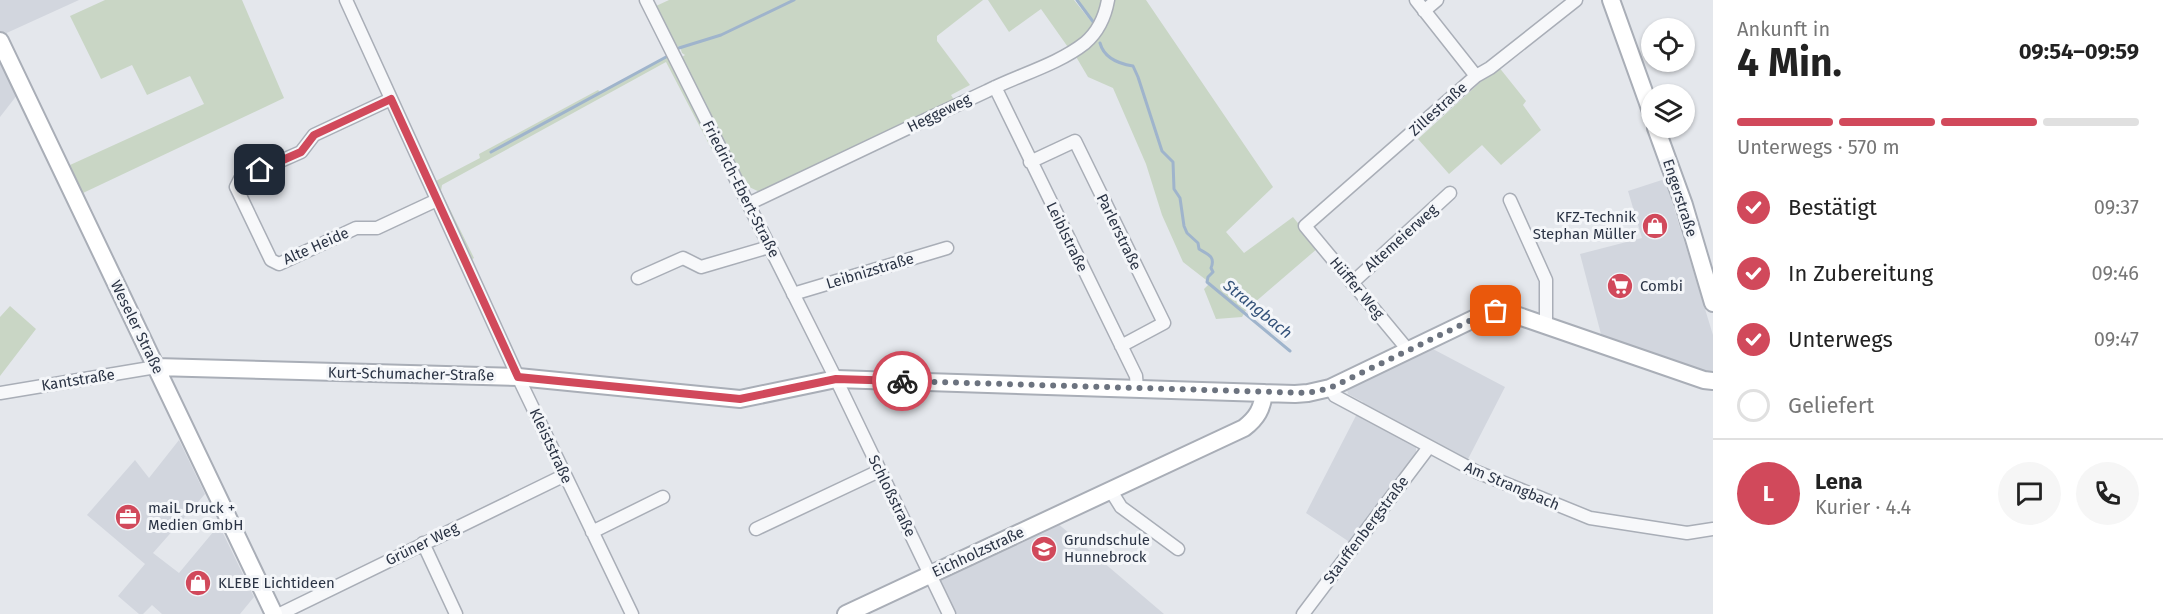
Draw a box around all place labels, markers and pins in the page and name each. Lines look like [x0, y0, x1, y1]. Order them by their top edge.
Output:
pin [234, 144, 285, 195]
place label: KFZ-Technik Stephan Müller [1533, 208, 1636, 243]
shop icon: KFZ-Technik Stephan Müller [1640, 211, 1670, 241]
supermarket icon: Combi [1605, 271, 1635, 301]
place label: Combi [1640, 277, 1683, 295]
pin [1470, 285, 1521, 336]
place label: maiL Druck + Medien GmbH [148, 499, 243, 534]
office icon: maiL Druck + Medien GmbH [113, 502, 143, 532]
place label: Grundschule Hunnebrock [1064, 531, 1150, 566]
school or university icon: Grundschule Hunnebrock [1029, 534, 1059, 564]
shop icon: KLEBE Lichtideen [183, 568, 213, 598]
place label: KLEBE Lichtideen [218, 574, 335, 592]

